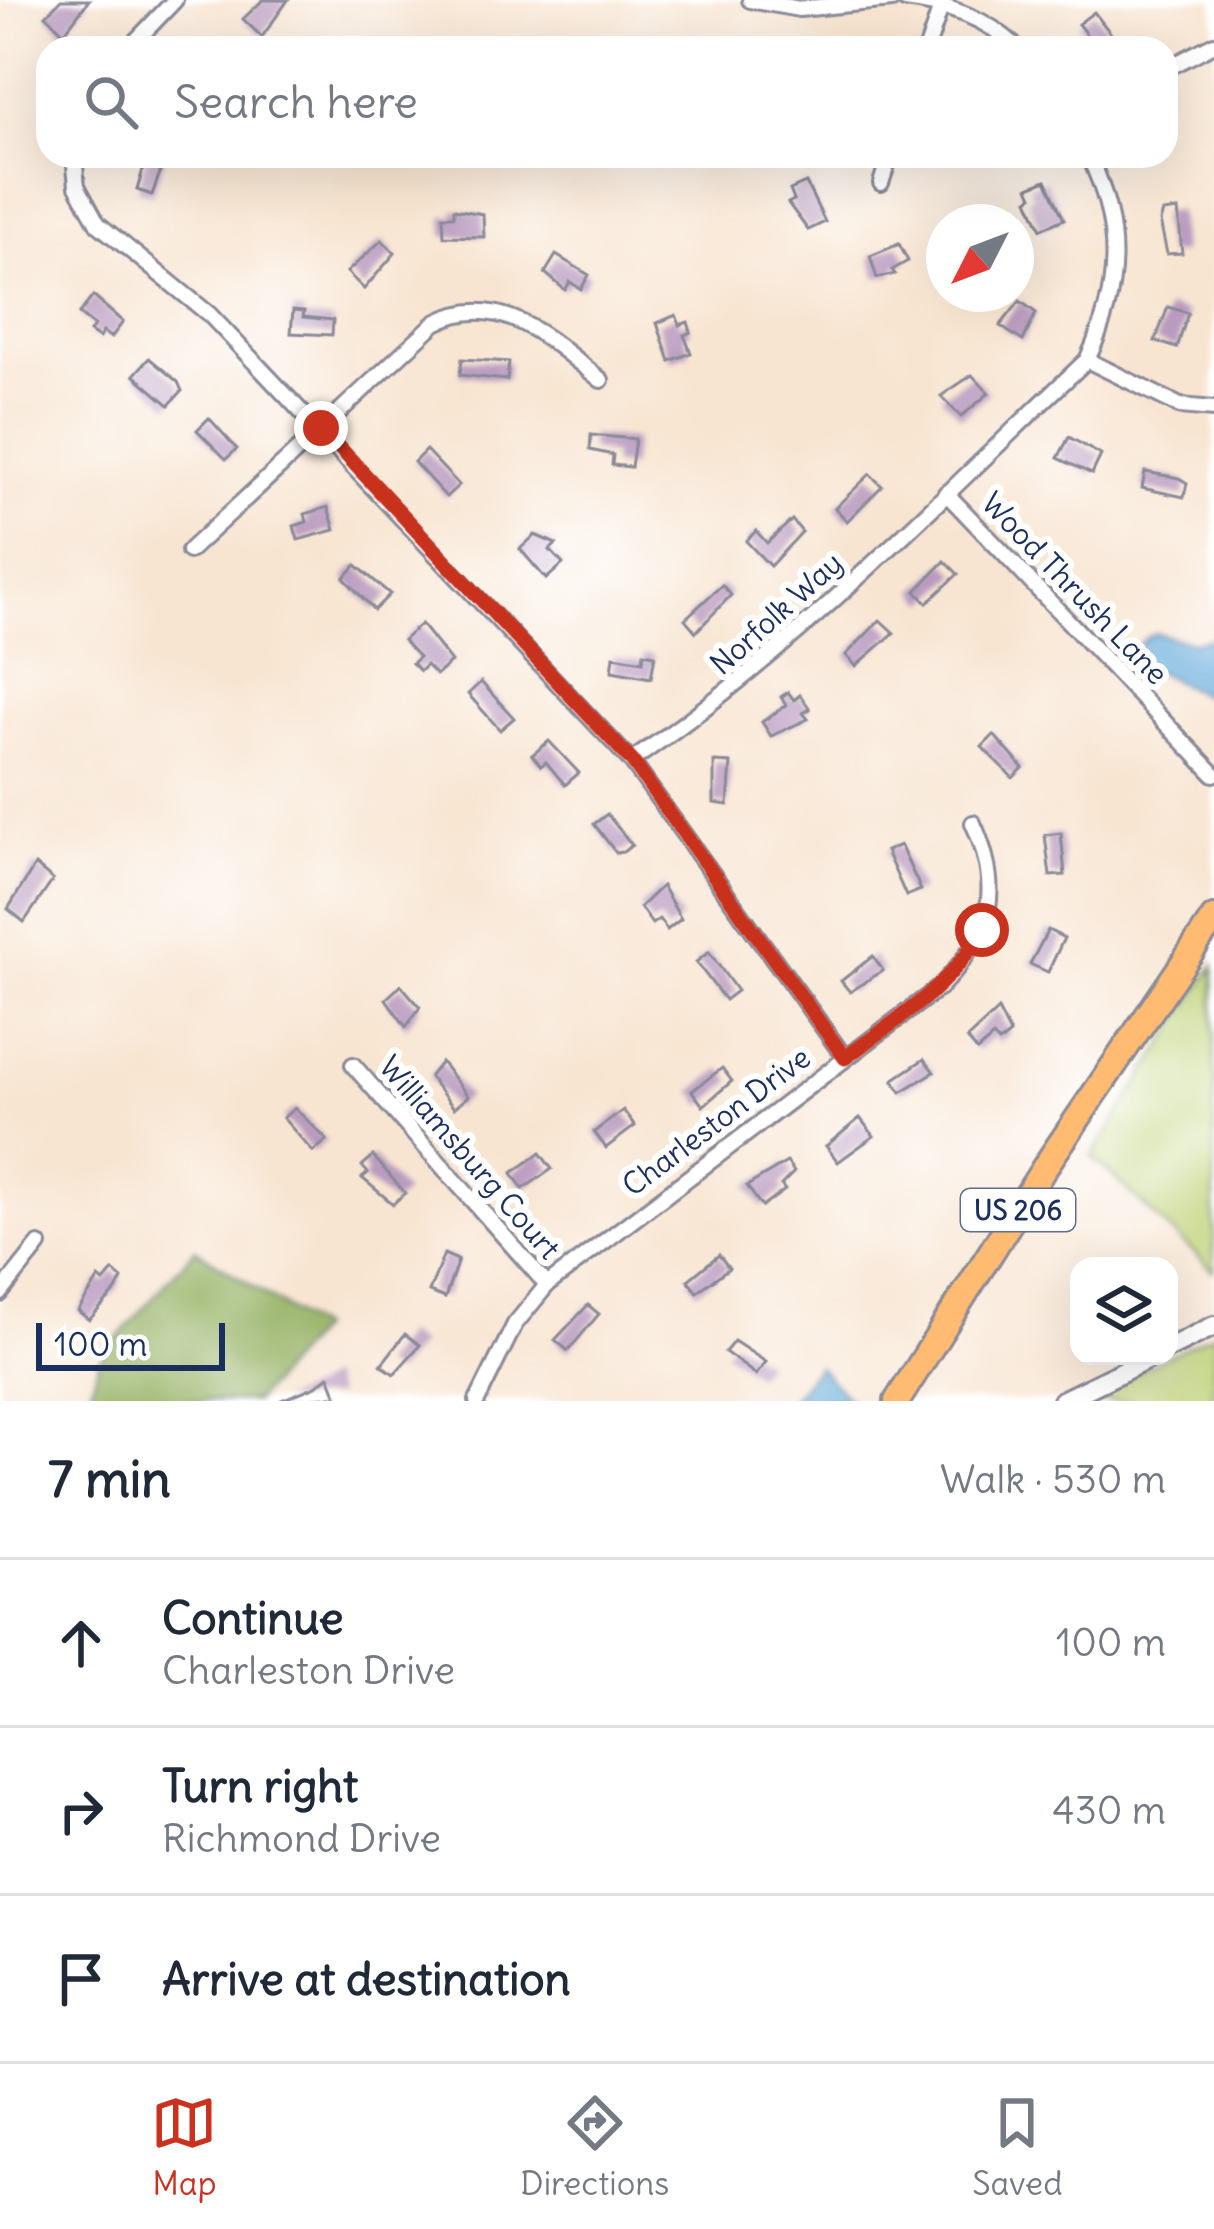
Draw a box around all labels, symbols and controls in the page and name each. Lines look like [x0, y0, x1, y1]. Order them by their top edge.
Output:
search box [36, 36, 1178, 168]
icon: search [78, 69, 144, 135]
text: Search here [174, 74, 418, 130]
north arrow [926, 204, 1034, 312]
route end [294, 401, 348, 455]
street label: Wood Thrush Lane [974, 484, 1176, 692]
street label: Norfolk Way [702, 544, 850, 682]
route start [955, 903, 1009, 957]
street label: Charleston Drive [615, 1038, 817, 1204]
street label: Williamsburg Court [371, 1047, 569, 1267]
road number: US 206 [961, 1189, 1075, 1231]
map controls [1070, 1257, 1178, 1365]
button: layers [1070, 1257, 1178, 1365]
scale bar [36, 1317, 225, 1370]
text: 100 m [54, 1323, 147, 1365]
text: 7 min [48, 1447, 171, 1511]
text: Walk · 530 m [940, 1455, 1166, 1504]
text: Continue [162, 1590, 344, 1646]
icon: ahead [48, 1610, 114, 1676]
text: 100 m [1056, 1618, 1166, 1667]
text: Charleston Drive [162, 1646, 455, 1695]
text: Turn right [162, 1758, 358, 1814]
icon: right [48, 1778, 114, 1844]
text: 430 m [1052, 1786, 1166, 1835]
text: Richmond Drive [162, 1814, 441, 1863]
icon: arrive [48, 1946, 114, 2012]
text: Arrive at destination [162, 1951, 571, 2007]
tab: Map [151, 2090, 217, 2204]
tab: Directions [520, 2090, 669, 2204]
tab: Saved [972, 2090, 1063, 2204]

